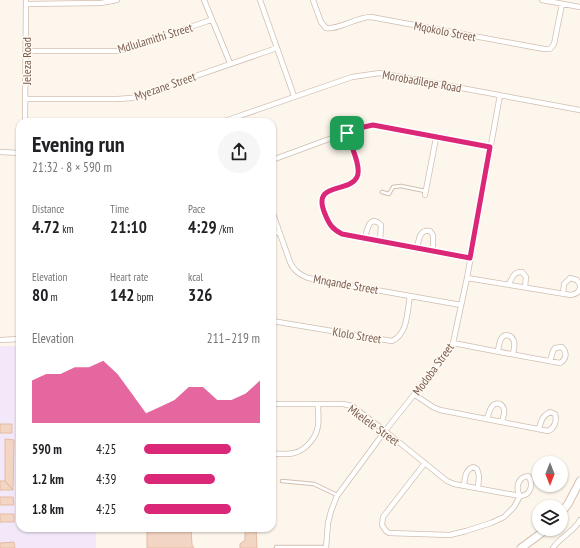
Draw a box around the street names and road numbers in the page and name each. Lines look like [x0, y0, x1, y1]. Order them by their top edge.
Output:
street label: Mqokolo Street [413, 18, 478, 45]
street label: Mdlulamithi Street [116, 19, 195, 56]
street label: Jeleza Road [19, 37, 34, 86]
street label: Morobadilepe Road [381, 67, 463, 95]
street label: Myezane Street [132, 68, 198, 103]
street label: Mnqande Street [312, 271, 380, 297]
street label: Klolo Street [331, 324, 383, 346]
street label: Modoba Street [409, 340, 457, 398]
street label: Mkelele Street [345, 401, 403, 449]

